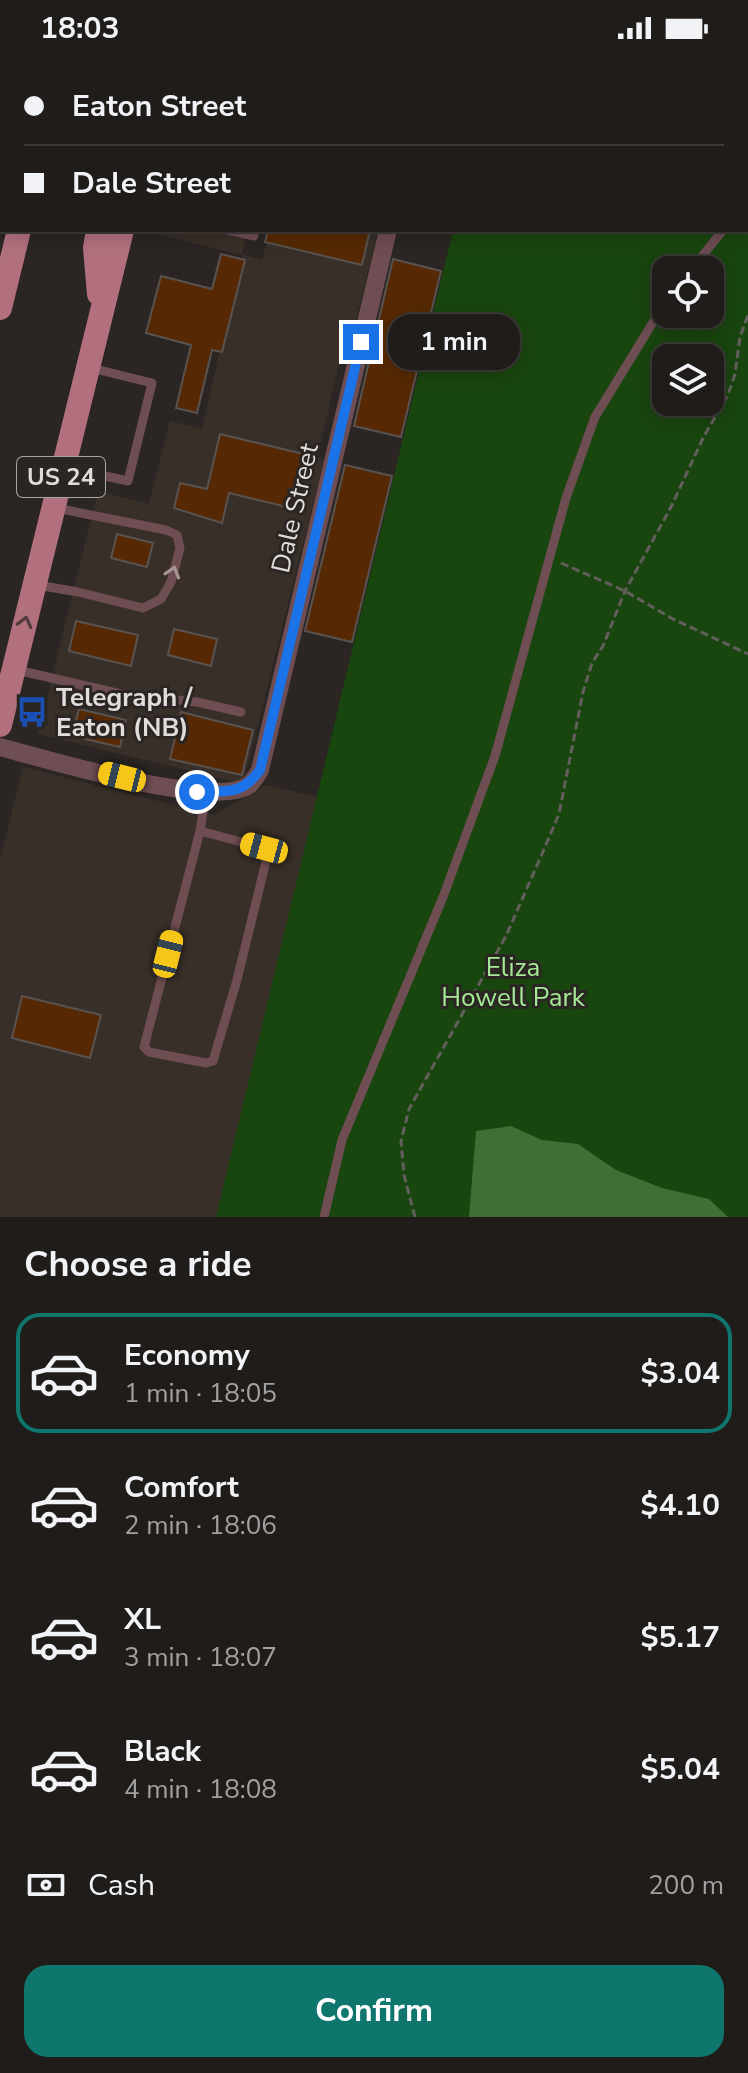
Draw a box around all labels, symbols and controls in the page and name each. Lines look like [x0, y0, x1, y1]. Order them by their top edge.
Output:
text: 18:03 [40, 8, 119, 49]
text: Eaton Street [72, 86, 246, 127]
text: Dale Street [72, 163, 231, 204]
map controls [652, 256, 724, 416]
button: locate [652, 256, 724, 328]
callout: 1 min [389, 314, 521, 370]
route end [343, 324, 379, 360]
text: 1 min [420, 324, 488, 359]
button: layers [652, 344, 724, 416]
street label: Dale Street [263, 439, 327, 576]
road number: US 24 [17, 457, 105, 497]
one-way arrow [164, 566, 180, 579]
one-way arrow [16, 615, 33, 629]
place label: Telegraph / Eaton (NB) [56, 680, 193, 745]
bus stop icon: Telegraph / Eaton (NB) [15, 695, 49, 729]
car [96, 760, 148, 794]
route start [179, 774, 215, 810]
car [238, 830, 290, 866]
car [151, 928, 185, 980]
park label: Eliza Howell Park [441, 950, 586, 1015]
text: Choose a ride [24, 1240, 252, 1289]
text: Economy [124, 1335, 250, 1376]
icon: car [28, 1337, 100, 1409]
text: $3.04 [641, 1353, 720, 1394]
text: 1 min · 18:05 [124, 1376, 277, 1411]
text: Comfort [124, 1467, 239, 1508]
icon: car [28, 1469, 100, 1541]
text: $4.10 [641, 1485, 720, 1526]
text: 2 min · 18:06 [124, 1508, 277, 1543]
text: XL [124, 1599, 161, 1640]
icon: car [28, 1601, 100, 1673]
text: $5.17 [641, 1617, 720, 1658]
text: 3 min · 18:07 [124, 1640, 277, 1675]
text: Black [124, 1731, 201, 1772]
icon: car [28, 1733, 100, 1805]
text: $5.04 [641, 1749, 720, 1790]
text: 4 min · 18:08 [124, 1772, 277, 1807]
icon: cash [24, 1863, 68, 1907]
text: Cash [88, 1865, 155, 1906]
text: 200 m [648, 1868, 724, 1903]
button: Confirm [24, 1965, 724, 2057]

